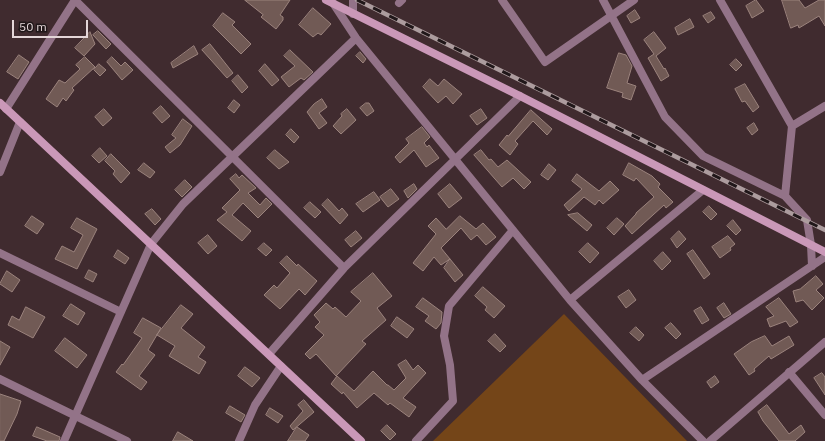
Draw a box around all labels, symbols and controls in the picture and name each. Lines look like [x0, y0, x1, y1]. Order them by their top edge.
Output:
scale bar [14, 12, 90, 38]
text: 50 m [19, 19, 47, 34]

